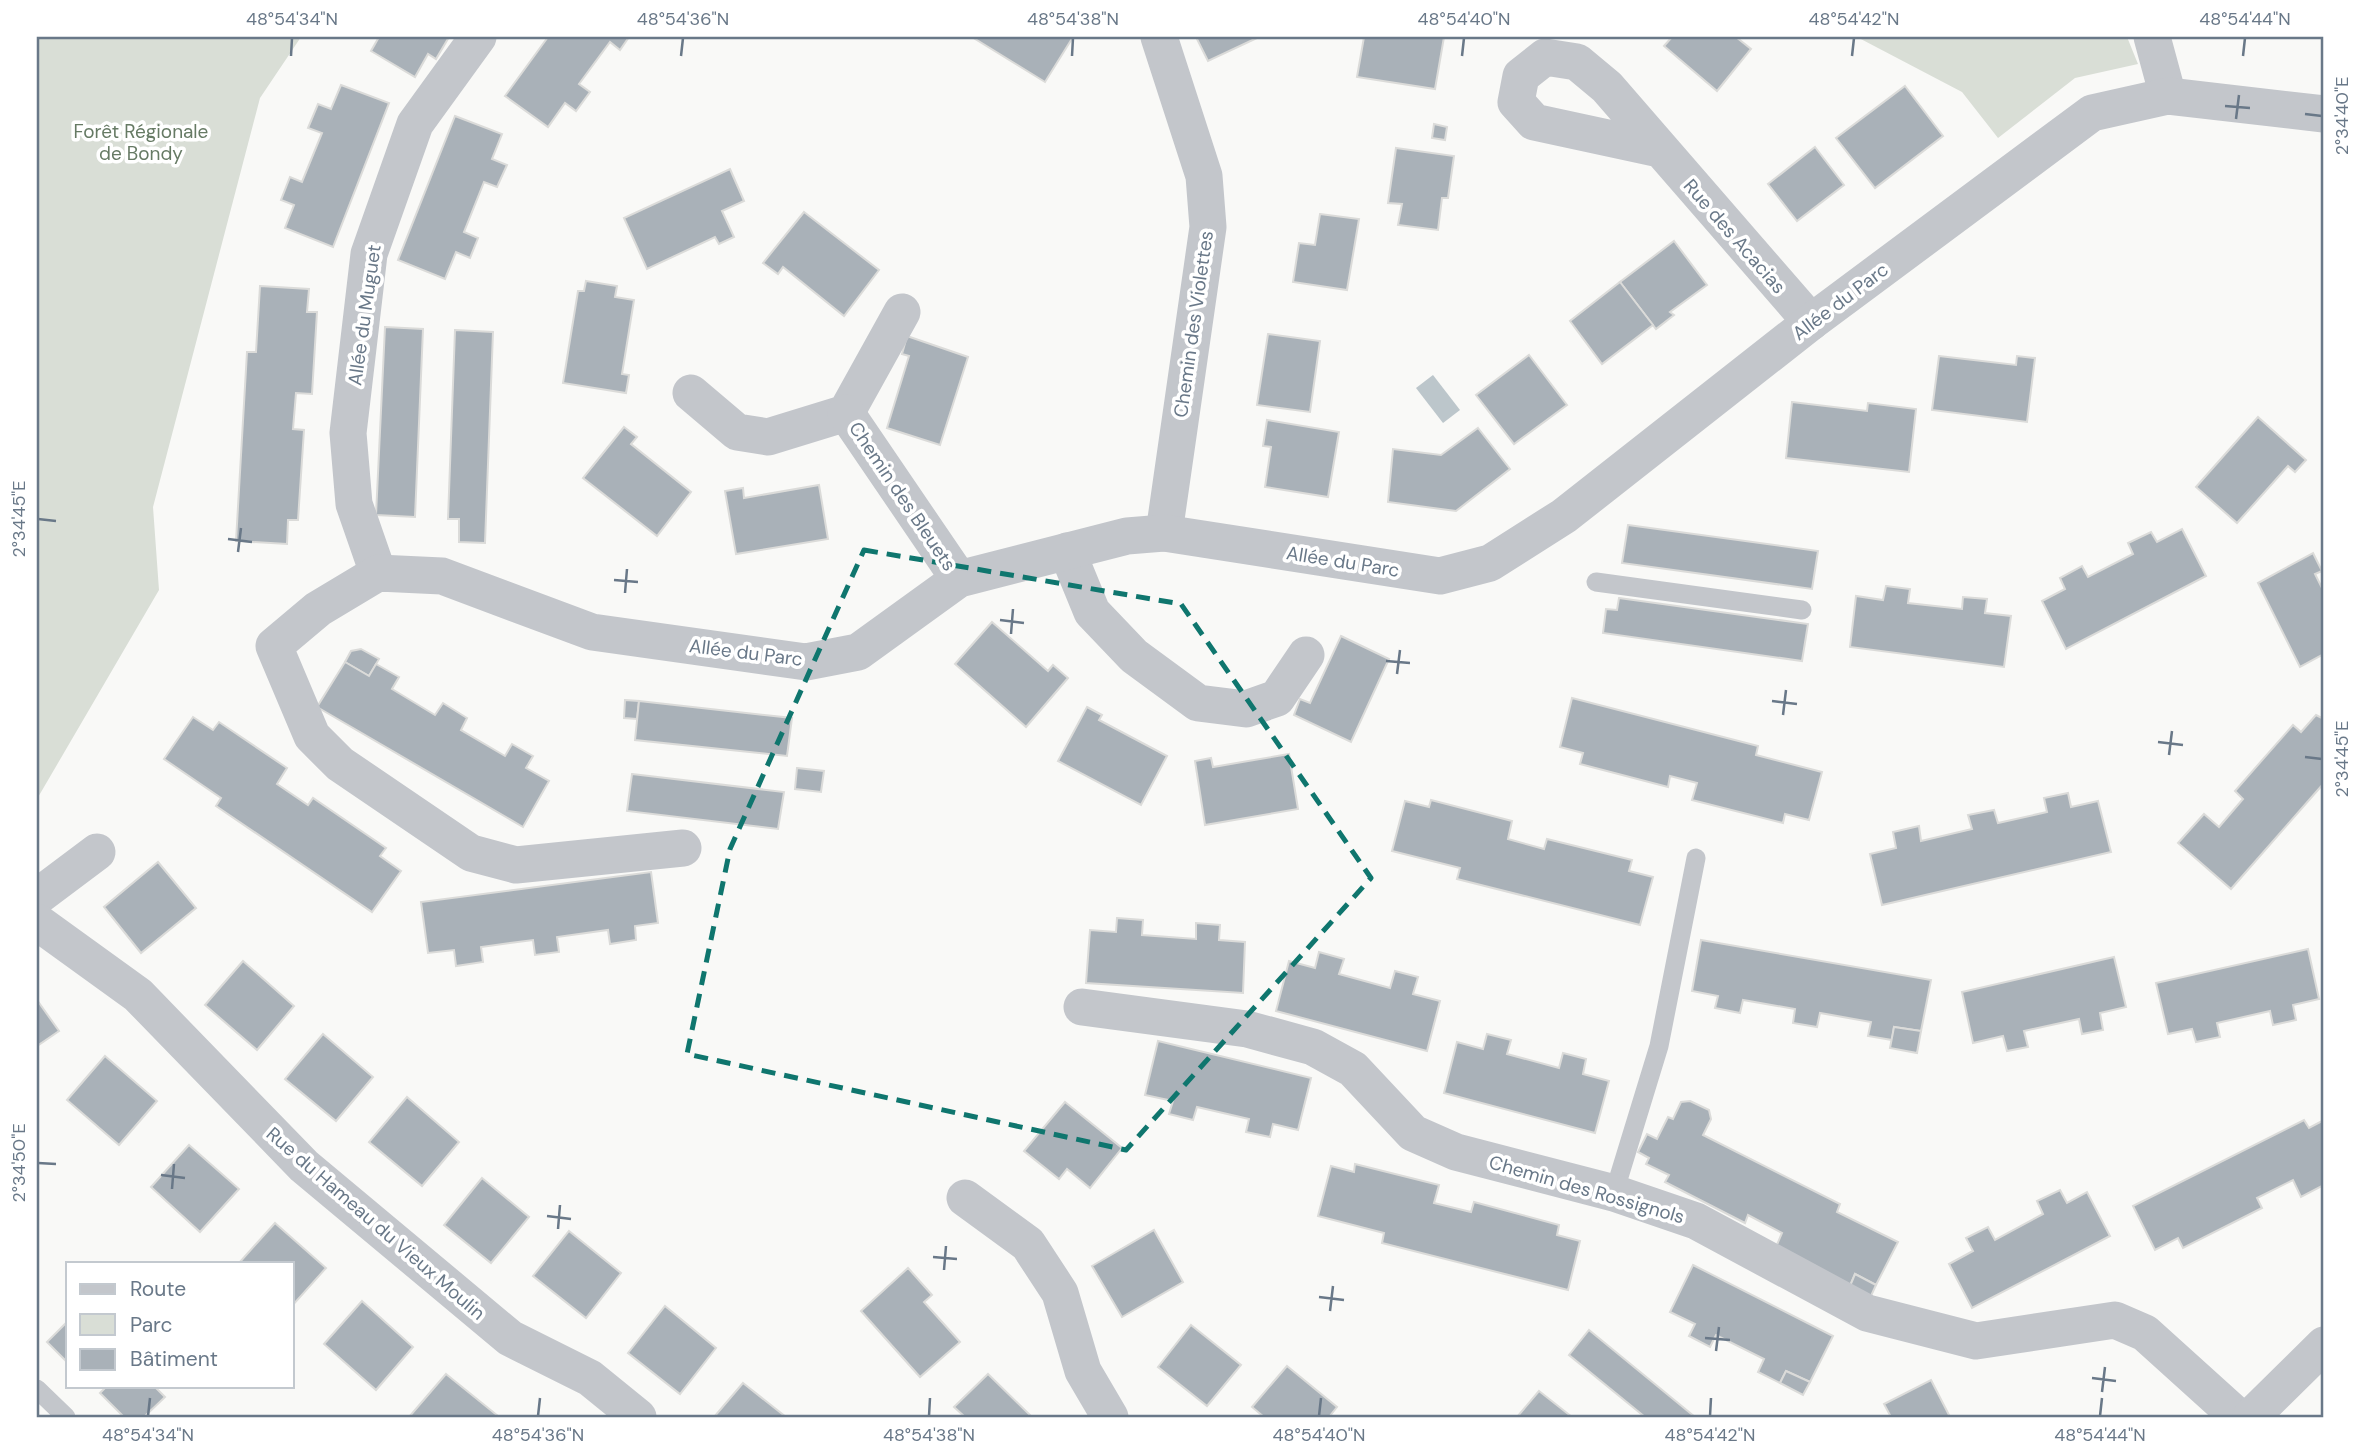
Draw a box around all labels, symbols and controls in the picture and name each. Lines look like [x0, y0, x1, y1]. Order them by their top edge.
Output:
text: 48°54'34"N [246, 7, 338, 31]
text: 48°54'36"N [637, 7, 729, 31]
text: 48°54'38"N [1027, 7, 1119, 31]
text: 48°54'40"N [1418, 7, 1510, 31]
text: 48°54'42"N [1809, 7, 1899, 31]
text: 48°54'44"N [2199, 7, 2291, 31]
text: 2°34'40"E [2330, 77, 2354, 155]
park label: Forêt Régionale de Bondy [74, 119, 208, 166]
street label: Rue des Acacias [1678, 174, 1791, 299]
street label: Chemin des Violettes [1168, 229, 1219, 419]
street label: Allée du Muguet [342, 243, 387, 387]
street label: Allée du Parc [1787, 257, 1893, 346]
street label: Chemin des Bleuets [843, 417, 962, 576]
text: 2°34'45"E [7, 480, 31, 558]
street label: Allée du Parc [1285, 540, 1401, 583]
street label: Allée du Parc [688, 633, 804, 672]
text: 2°34'45"E [2330, 720, 2354, 798]
street label: Rue du Hameau du Vieux Moulin [261, 1121, 490, 1325]
text: 2°34'50"E [7, 1123, 31, 1203]
street label: Chemin des Rossignols [1486, 1150, 1688, 1229]
legend [66, 1262, 294, 1388]
text: Route [130, 1275, 186, 1303]
text: Parc [130, 1311, 173, 1339]
text: Bâtiment [130, 1345, 218, 1373]
text: 48°54'34"N [102, 1423, 194, 1447]
text: 48°54'36"N [492, 1423, 584, 1447]
text: 48°54'38"N [883, 1423, 975, 1447]
text: 48°54'40"N [1273, 1423, 1365, 1447]
text: 48°54'42"N [1665, 1423, 1755, 1447]
text: 48°54'44"N [2054, 1423, 2146, 1447]

